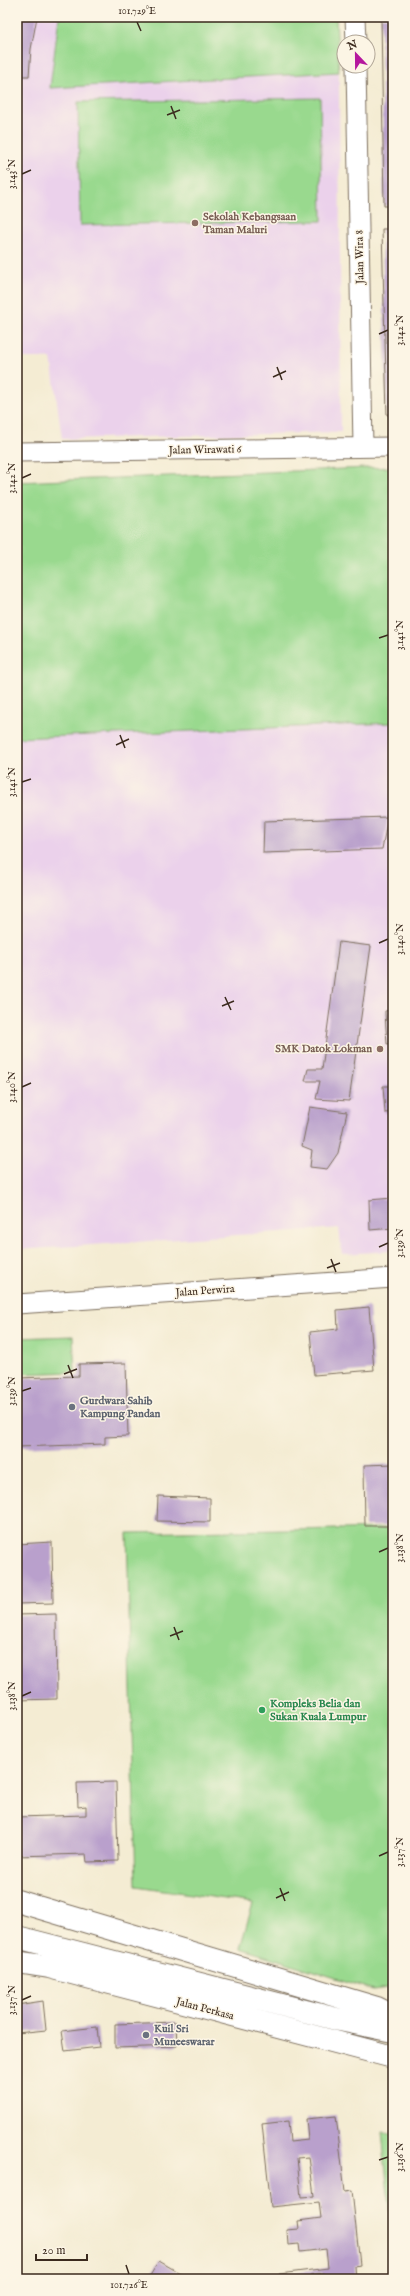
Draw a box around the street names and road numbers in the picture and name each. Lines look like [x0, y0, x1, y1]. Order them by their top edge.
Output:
street label: Jalan Wira 8 [353, 230, 368, 286]
street label: Jalan Wirawati 6 [166, 442, 242, 458]
street label: Jalan Perwira [173, 1282, 235, 1300]
street label: Jalan Perkasa [173, 1994, 236, 2024]

